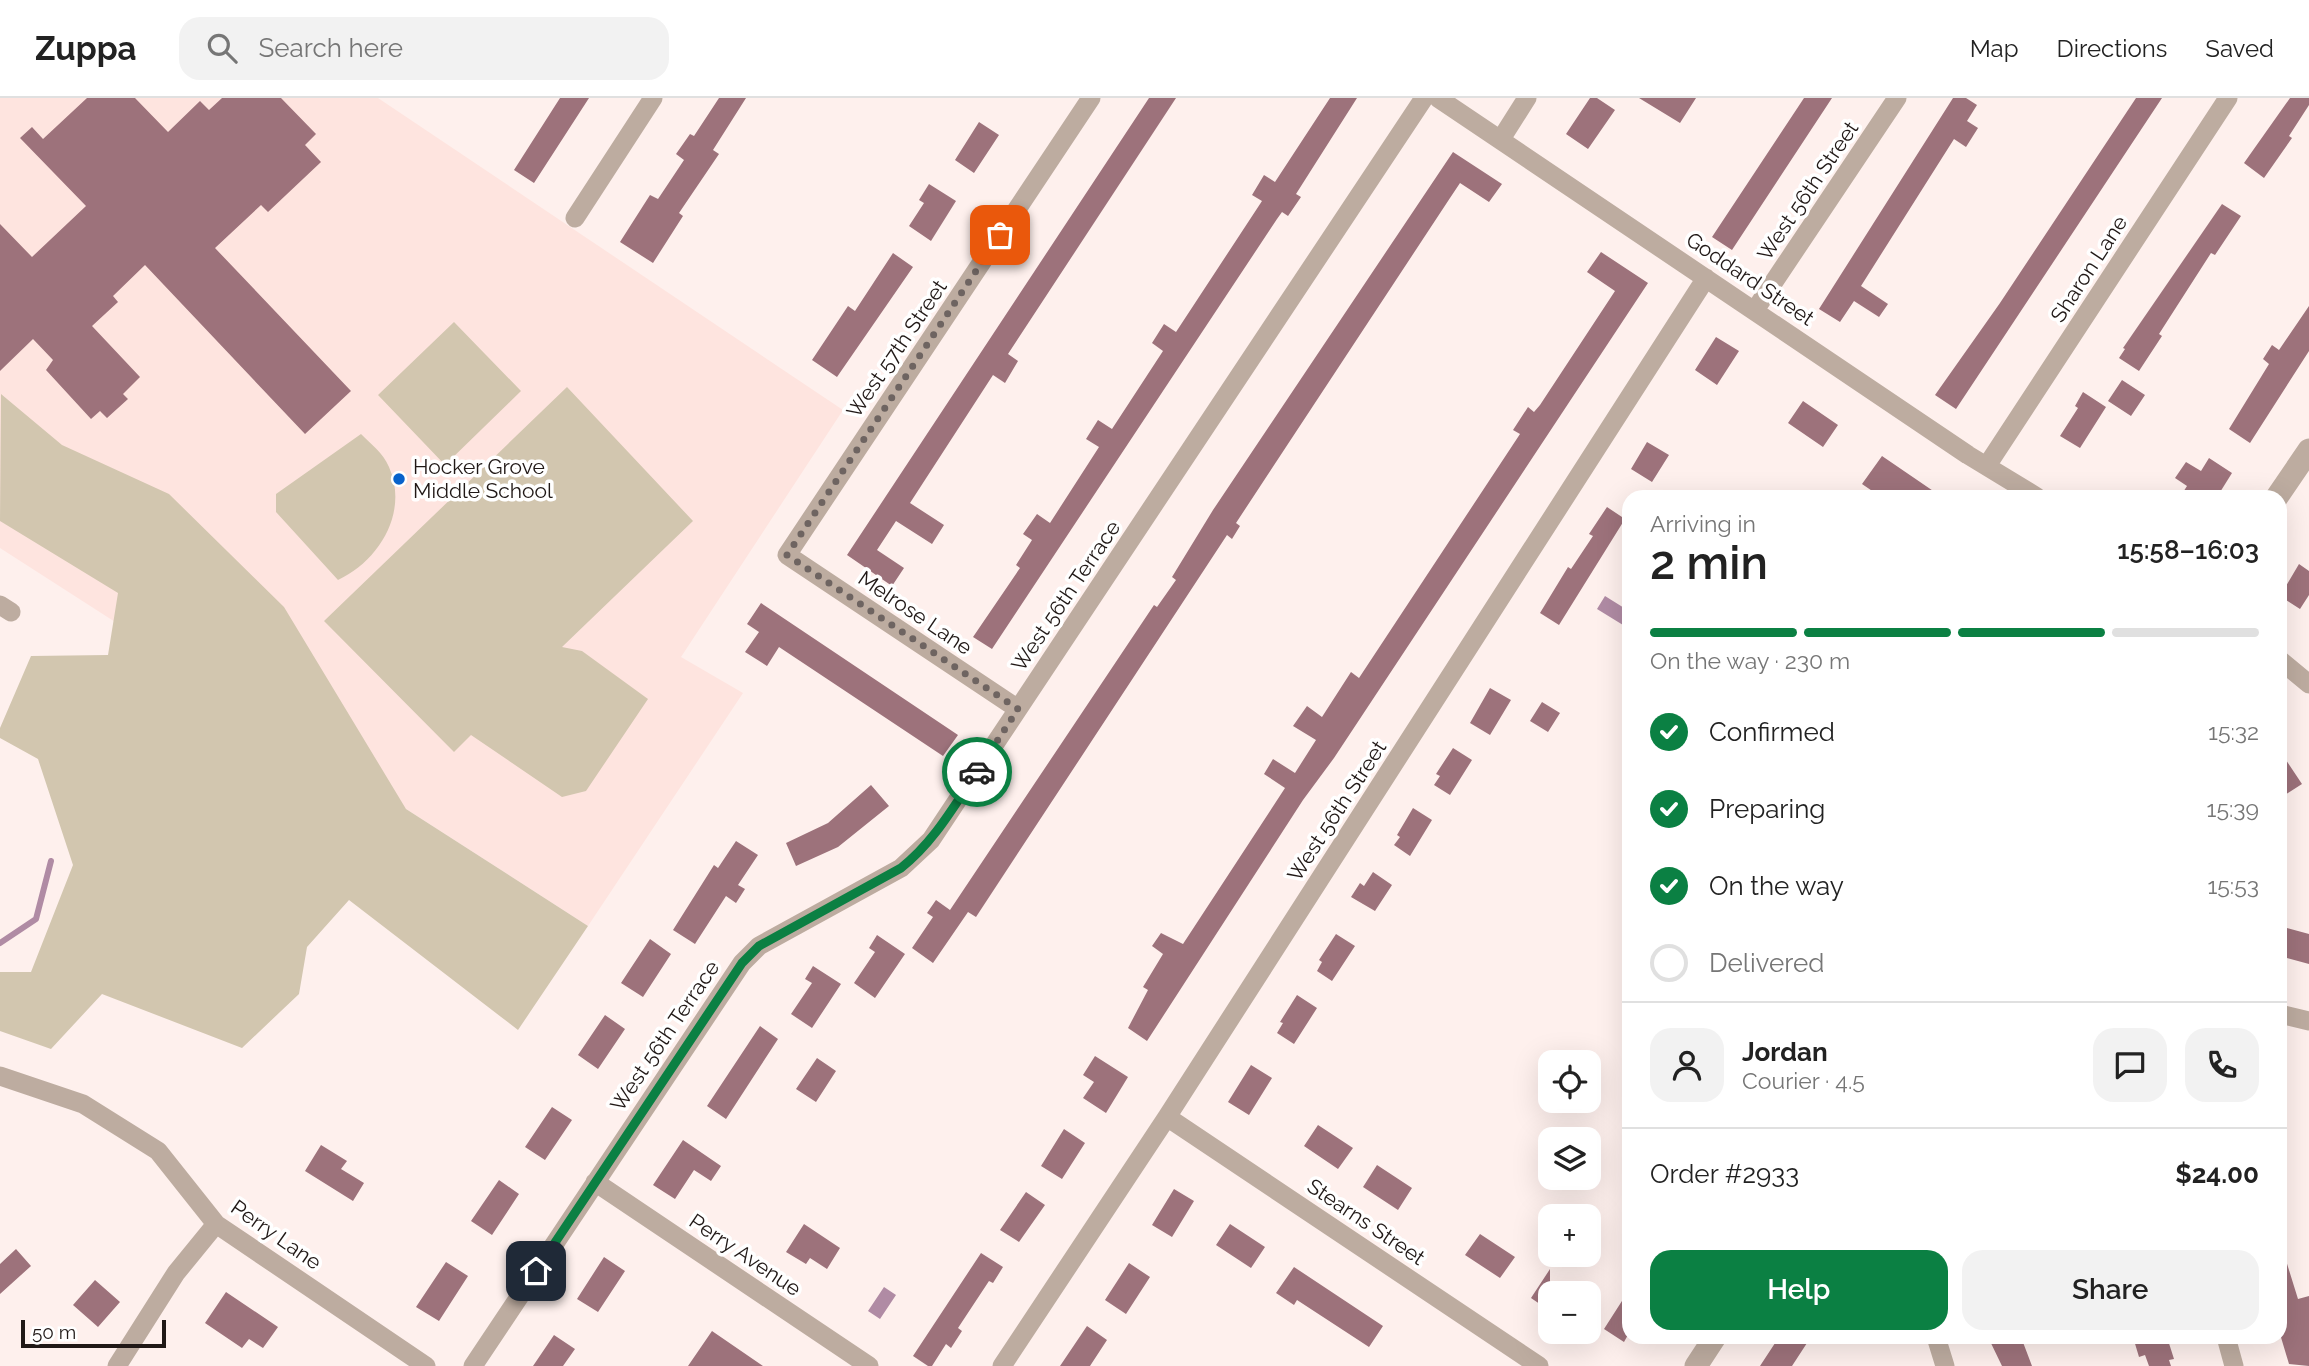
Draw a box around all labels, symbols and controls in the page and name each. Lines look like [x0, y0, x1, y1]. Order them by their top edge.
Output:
search box [179, 17, 669, 80]
text: Zuppa [35, 29, 137, 68]
icon: search [203, 29, 241, 67]
text: Search here [259, 33, 403, 63]
text: Map [1970, 34, 2019, 63]
text: Directions [2057, 34, 2167, 63]
text: Saved [2205, 34, 2274, 63]
street label: West 56th Street [1752, 116, 1863, 265]
pin [970, 205, 1030, 265]
street label: Sharon Lane [2045, 211, 2132, 327]
icon: bag [981, 216, 1019, 254]
street label: Goddard Street [1682, 227, 1819, 331]
street label: West 57th Street [841, 275, 952, 422]
place label: Hocker Grove Middle School [413, 454, 553, 503]
marker: Hocker Grove Middle School [391, 471, 407, 487]
text: Arriving in [1650, 510, 1756, 537]
street label: West 56th Terrace [1006, 516, 1125, 676]
text: 15:58–16:03 [2117, 535, 2259, 565]
text: 2 min [1650, 536, 1768, 590]
street label: Melrose Lane [854, 565, 977, 660]
text: On the way · 230 m [1650, 647, 1850, 674]
icon: check [1650, 713, 1688, 751]
text: Confirmed [1709, 717, 1835, 747]
text: 15:32 [2208, 718, 2259, 745]
street label: West 56th Street [1282, 736, 1391, 886]
courier [942, 737, 1012, 807]
icon: car [958, 753, 996, 791]
icon: check [1650, 790, 1688, 828]
text: Preparing [1709, 794, 1825, 824]
text: 15:39 [2207, 795, 2259, 822]
icon: check [1650, 867, 1688, 905]
text: On the way [1709, 871, 1844, 901]
text: 15:53 [2207, 872, 2259, 899]
text: Delivered [1709, 948, 1824, 978]
street label: West 56th Terrace [605, 956, 724, 1116]
button: person [1650, 1028, 1724, 1102]
button: chat [2093, 1028, 2167, 1102]
button: phone [2185, 1028, 2259, 1102]
text: Jordan [1742, 1037, 1828, 1067]
map controls [1538, 1050, 1601, 1344]
button: locate [1538, 1050, 1601, 1113]
text: Courier · 4.5 [1742, 1067, 1865, 1094]
button: layers [1538, 1127, 1601, 1190]
text: Order #2933 [1650, 1159, 1799, 1189]
text: $24.00 [2175, 1159, 2259, 1189]
street label: Stearns Street [1303, 1173, 1430, 1270]
street label: Perry Lane [226, 1194, 326, 1275]
button: + [1538, 1204, 1601, 1267]
street label: Perry Avenue [685, 1208, 806, 1301]
pin [506, 1241, 566, 1301]
button: Help [1650, 1250, 1948, 1330]
button: Share [1962, 1250, 2259, 1330]
icon: home [517, 1252, 555, 1290]
button: − [1538, 1281, 1601, 1344]
scale bar [21, 1317, 166, 1349]
text: 50 m [32, 1321, 76, 1343]

